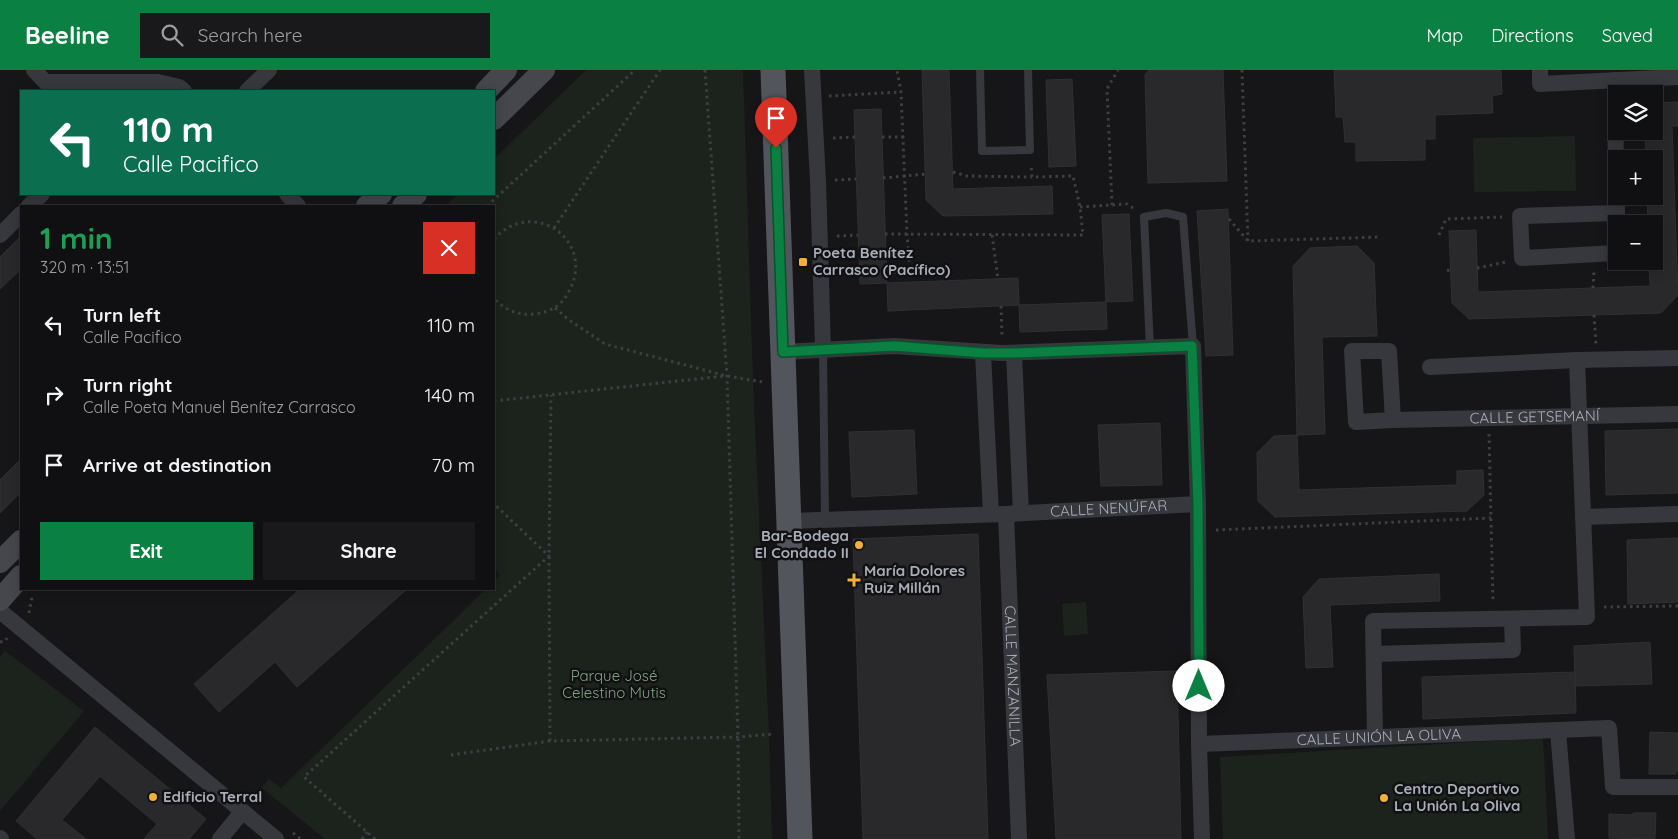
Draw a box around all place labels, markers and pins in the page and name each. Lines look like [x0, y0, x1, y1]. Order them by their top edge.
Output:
pin [755, 97, 797, 148]
place label: Poeta Benítez Carrasco (Pacífico) [813, 243, 950, 279]
marker: Poeta Benítez Carrasco (Pacífico) [797, 256, 809, 268]
place label: Bar-Bodega El Condado II [754, 526, 849, 562]
marker: Bar-Bodega El Condado II [853, 539, 865, 551]
place label: María Dolores Ruiz Millán [864, 561, 965, 597]
marker: María Dolores Ruiz Millán [848, 574, 860, 586]
place label: Centro Deportivo La Unión La Oliva [1394, 779, 1520, 815]
place label: Edificio Terral [163, 787, 262, 806]
marker: Edificio Terral [147, 791, 159, 803]
marker: Centro Deportivo La Unión La Oliva [1378, 792, 1390, 804]

